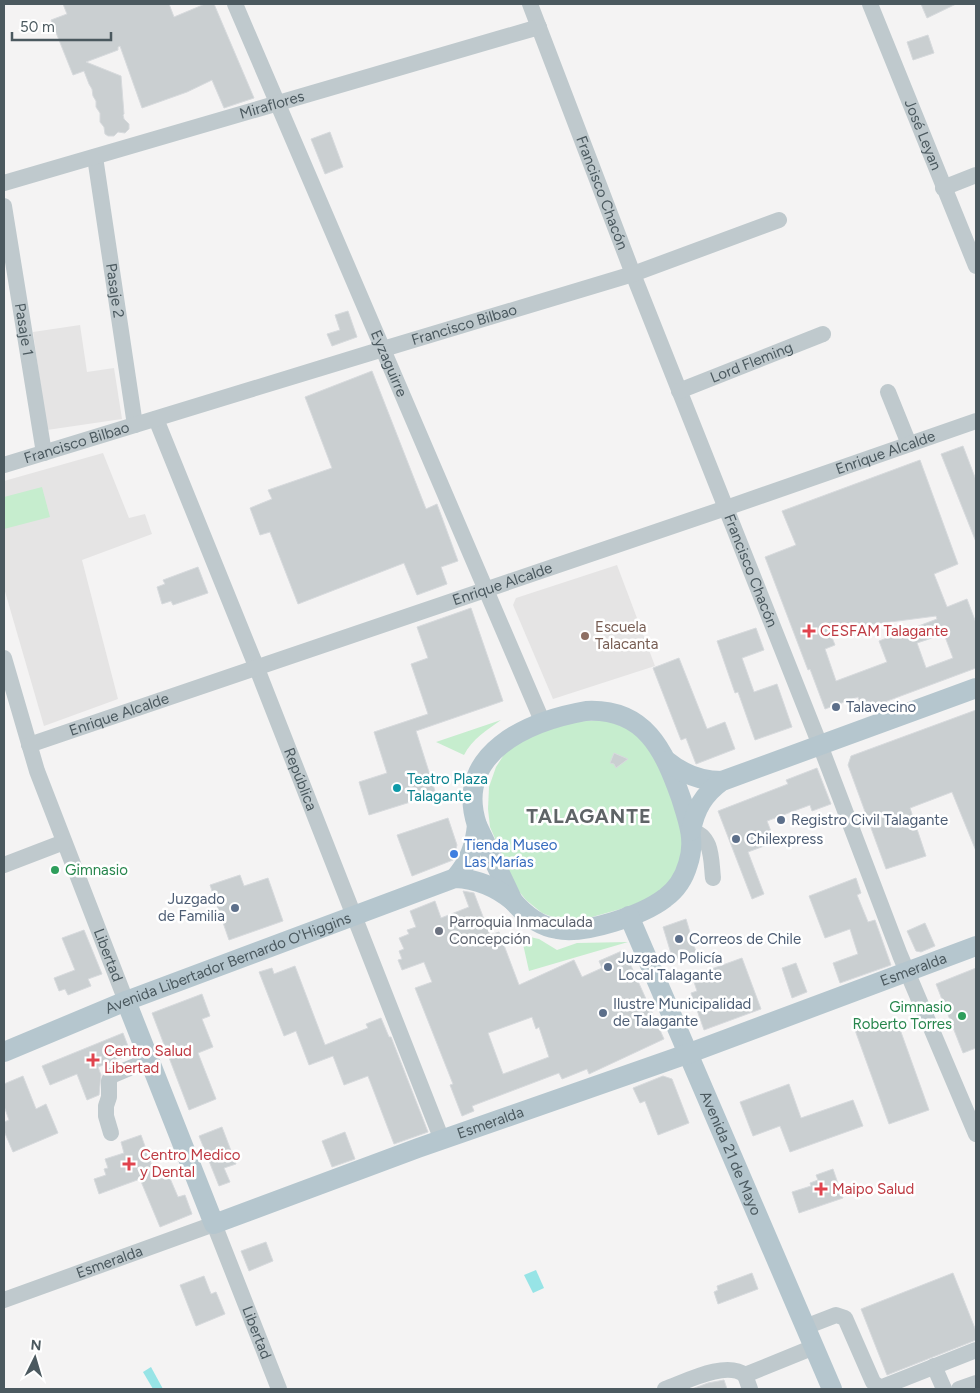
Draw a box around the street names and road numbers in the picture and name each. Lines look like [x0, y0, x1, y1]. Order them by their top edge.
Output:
street label: Miraflores [237, 87, 306, 123]
street label: José Leyan [900, 97, 945, 173]
street label: Francisco Chacón [572, 133, 632, 252]
street label: Pasaje 2 [102, 262, 128, 319]
street label: Francisco Bilbao [409, 300, 519, 349]
street label: Pasaje 1 [11, 302, 37, 357]
street label: Eyzaguirre [367, 327, 411, 400]
street label: Lord Fleming [708, 338, 795, 387]
street label: Francisco Bilbao [22, 418, 132, 467]
street label: Enrique Alcalde [833, 427, 938, 478]
street label: Francisco Chacón [720, 511, 781, 630]
street label: Enrique Alcalde [450, 559, 555, 609]
street label: Enrique Alcalde [67, 689, 171, 740]
street label: República [280, 745, 321, 813]
street label: Avenida Libertador Bernardo O'Higgins [102, 909, 354, 1018]
street label: Libertad [90, 926, 127, 984]
street label: Esmeralda [878, 949, 949, 990]
street label: Avenida 21 de Mayo [696, 1088, 765, 1218]
street label: Esmeralda [455, 1103, 526, 1143]
street label: Esmeralda [74, 1242, 145, 1282]
street label: Libertad [238, 1303, 275, 1362]

